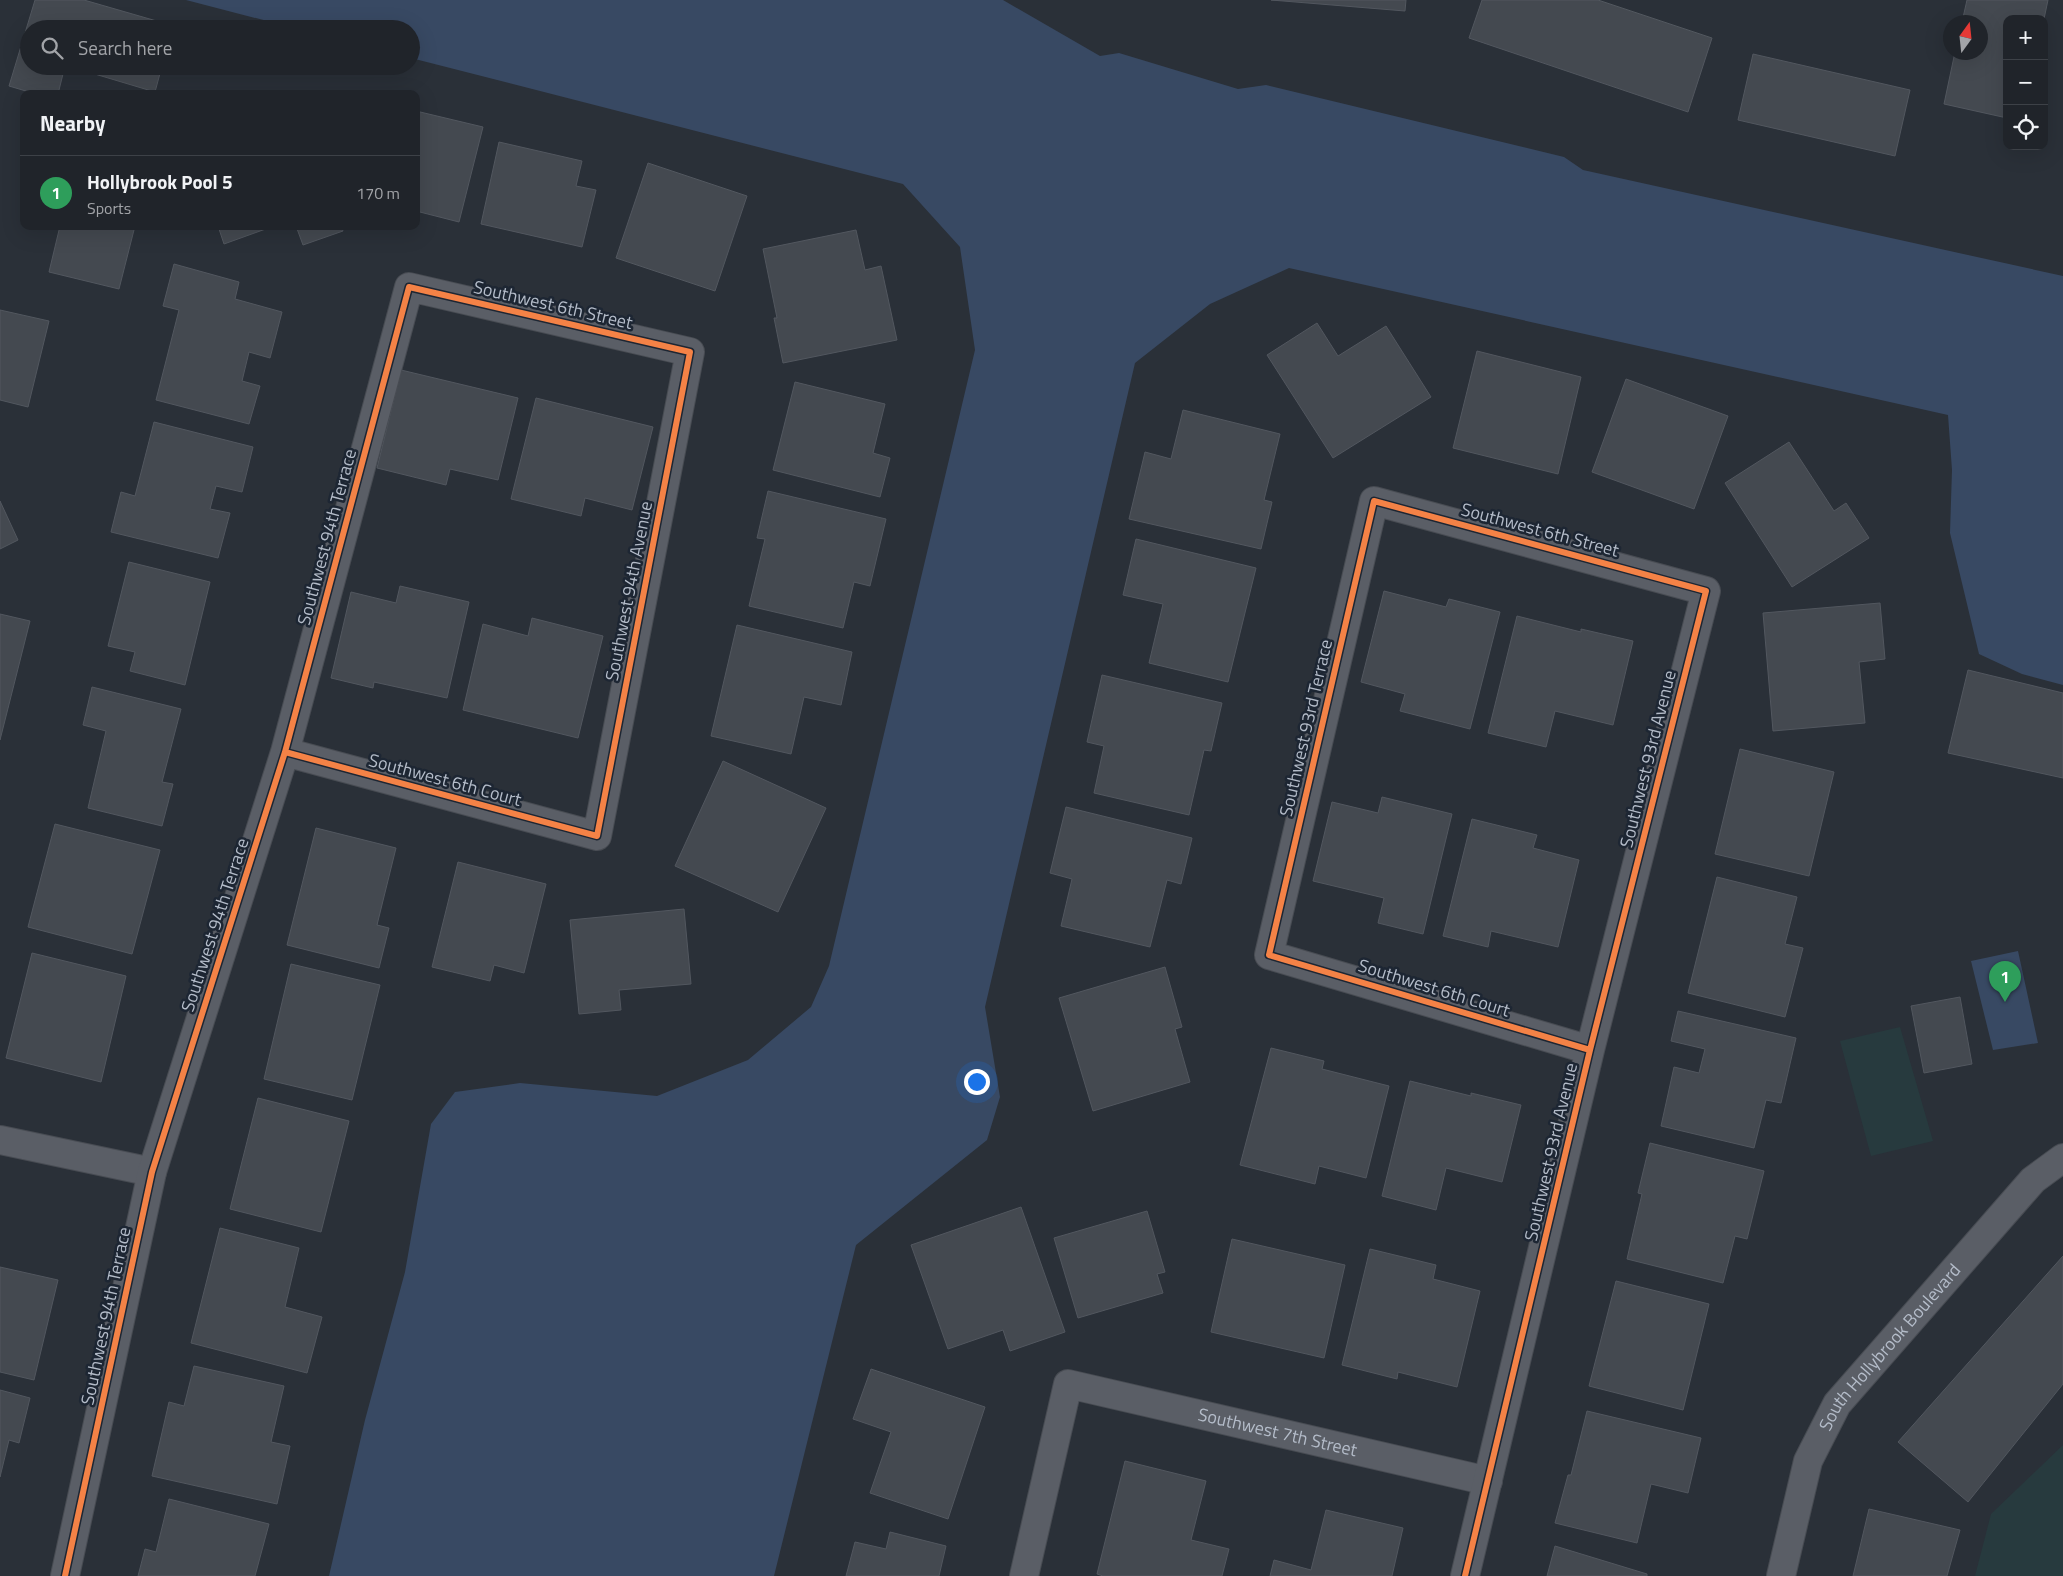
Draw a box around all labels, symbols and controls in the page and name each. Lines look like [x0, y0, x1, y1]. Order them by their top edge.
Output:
north arrow [1943, 15, 1988, 60]
map controls [2003, 15, 2048, 150]
button: + [2003, 15, 2048, 60]
search box [20, 20, 420, 75]
text: Search here [78, 33, 172, 62]
icon: search [38, 34, 66, 62]
button: − [2003, 60, 2048, 105]
button: locate [2003, 105, 2048, 150]
text: Nearby [40, 107, 105, 139]
text: Hollybrook Pool 5 [87, 167, 233, 196]
text: 1 [52, 181, 60, 205]
text: 170 m [356, 181, 400, 205]
text: Sports [87, 196, 131, 220]
street label: Southwest 6th Street [471, 273, 636, 336]
street label: Southwest 94th Terrace [290, 446, 363, 628]
street label: Southwest 6th Street [1458, 495, 1623, 564]
street label: Southwest 94th Avenue [598, 499, 659, 683]
street label: Southwest 93rd Terrace [1272, 637, 1339, 819]
street label: Southwest 93rd Avenue [1612, 667, 1683, 850]
street label: Southwest 6th Court [366, 746, 525, 813]
street label: Southwest 94th Terrace [174, 834, 255, 1015]
street label: Southwest 6th Court [1355, 952, 1514, 1024]
pin: 1 [1989, 961, 2021, 1002]
street label: Southwest 93rd Avenue [1517, 1060, 1584, 1244]
your location [964, 1069, 990, 1095]
street label: Southwest 94th Terrace [73, 1224, 138, 1407]
street label: South Hollybrook Boulevard [1812, 1258, 1967, 1435]
street label: Southwest 7th Street [1195, 1400, 1361, 1464]

